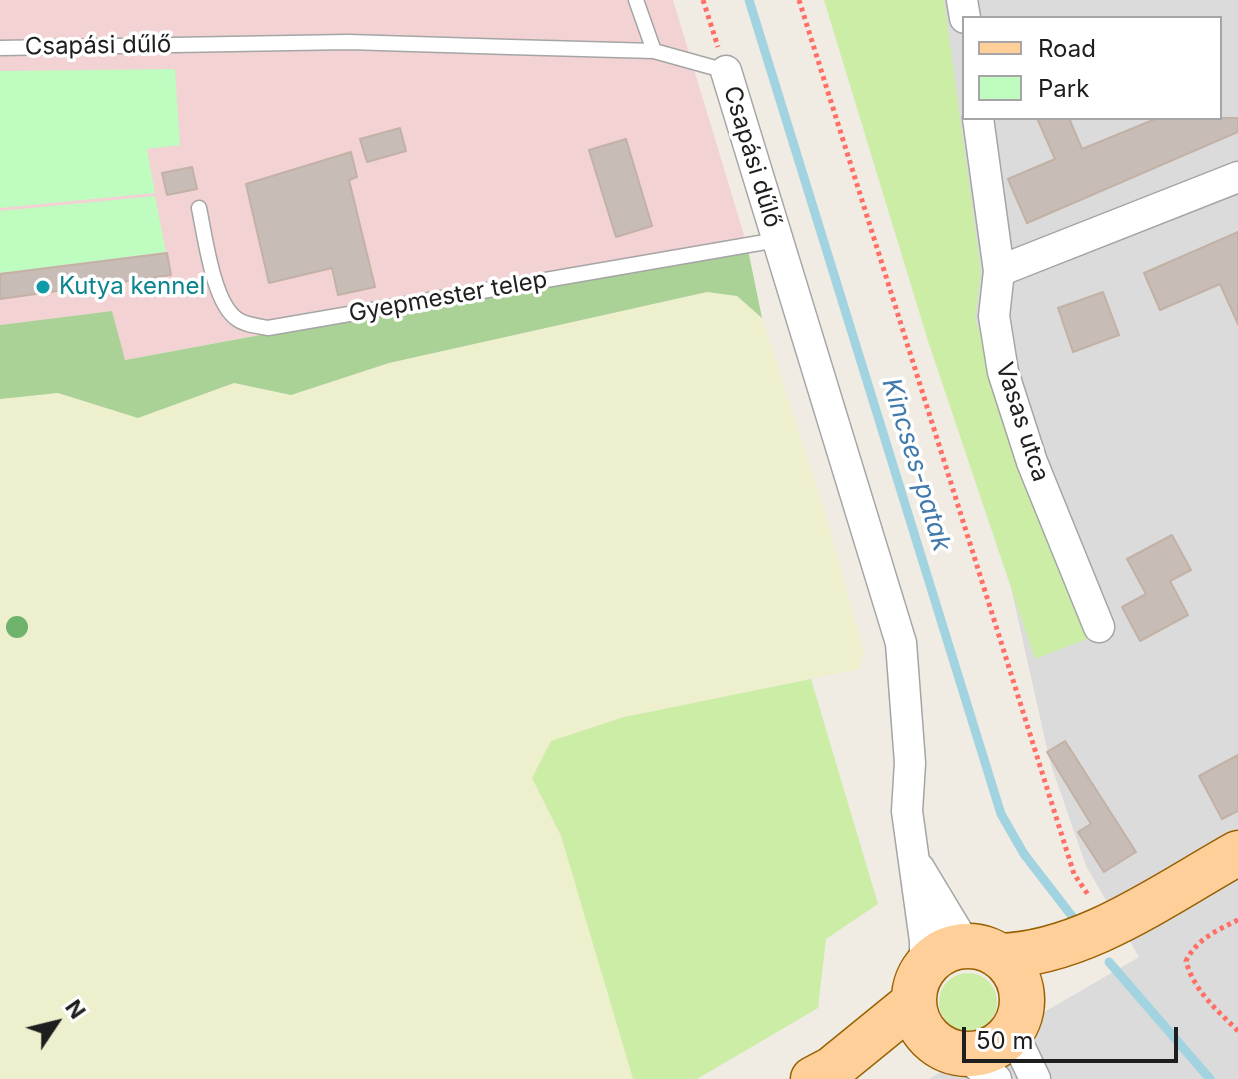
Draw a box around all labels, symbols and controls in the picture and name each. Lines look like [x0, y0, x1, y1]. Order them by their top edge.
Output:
legend [962, 16, 1222, 120]
street label: Csapási dűlő [25, 30, 171, 62]
text: Road [1038, 34, 1096, 63]
text: Park [1038, 74, 1089, 103]
street label: Csapási dűlő [717, 83, 787, 231]
street label: Gyepmester telep [347, 265, 549, 329]
place label: Kutya kennel [59, 273, 205, 301]
marker: Kutya kennel [34, 278, 52, 296]
street label: Vasas utca [989, 359, 1055, 485]
water label: Kincses-patak [875, 375, 957, 555]
north arrow [16, 983, 96, 1063]
text: N [60, 995, 91, 1024]
scale bar [966, 1011, 1182, 1061]
text: 50 m [976, 1026, 1034, 1055]

